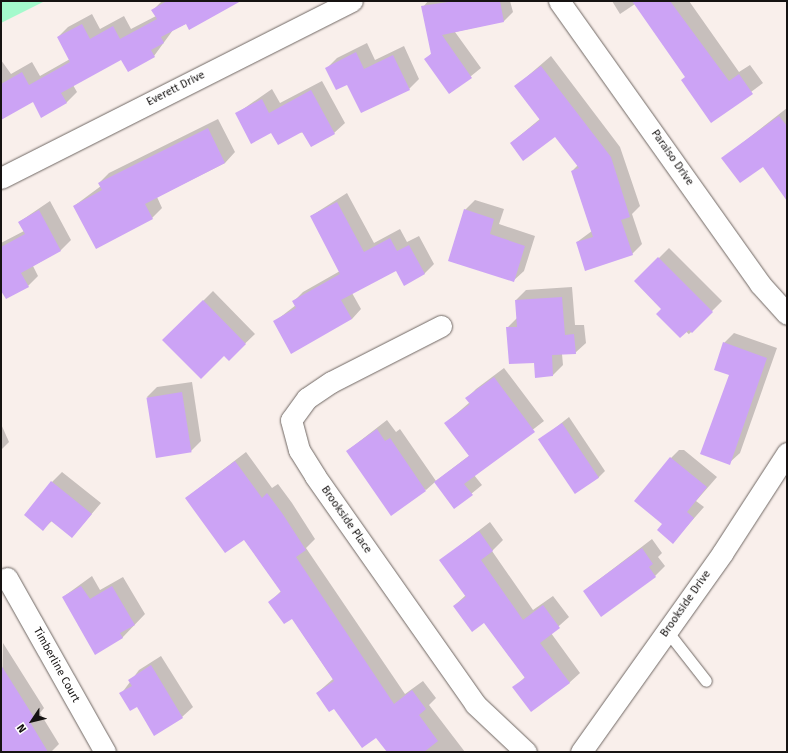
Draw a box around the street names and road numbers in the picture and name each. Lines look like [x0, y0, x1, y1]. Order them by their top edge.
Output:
street label: Everett Drive [145, 69, 207, 109]
street label: Paraiso Drive [648, 128, 696, 188]
street label: Brookside Place [318, 484, 374, 556]
street label: Brookside Drive [658, 568, 714, 640]
street label: Timberline Court [30, 625, 82, 705]

